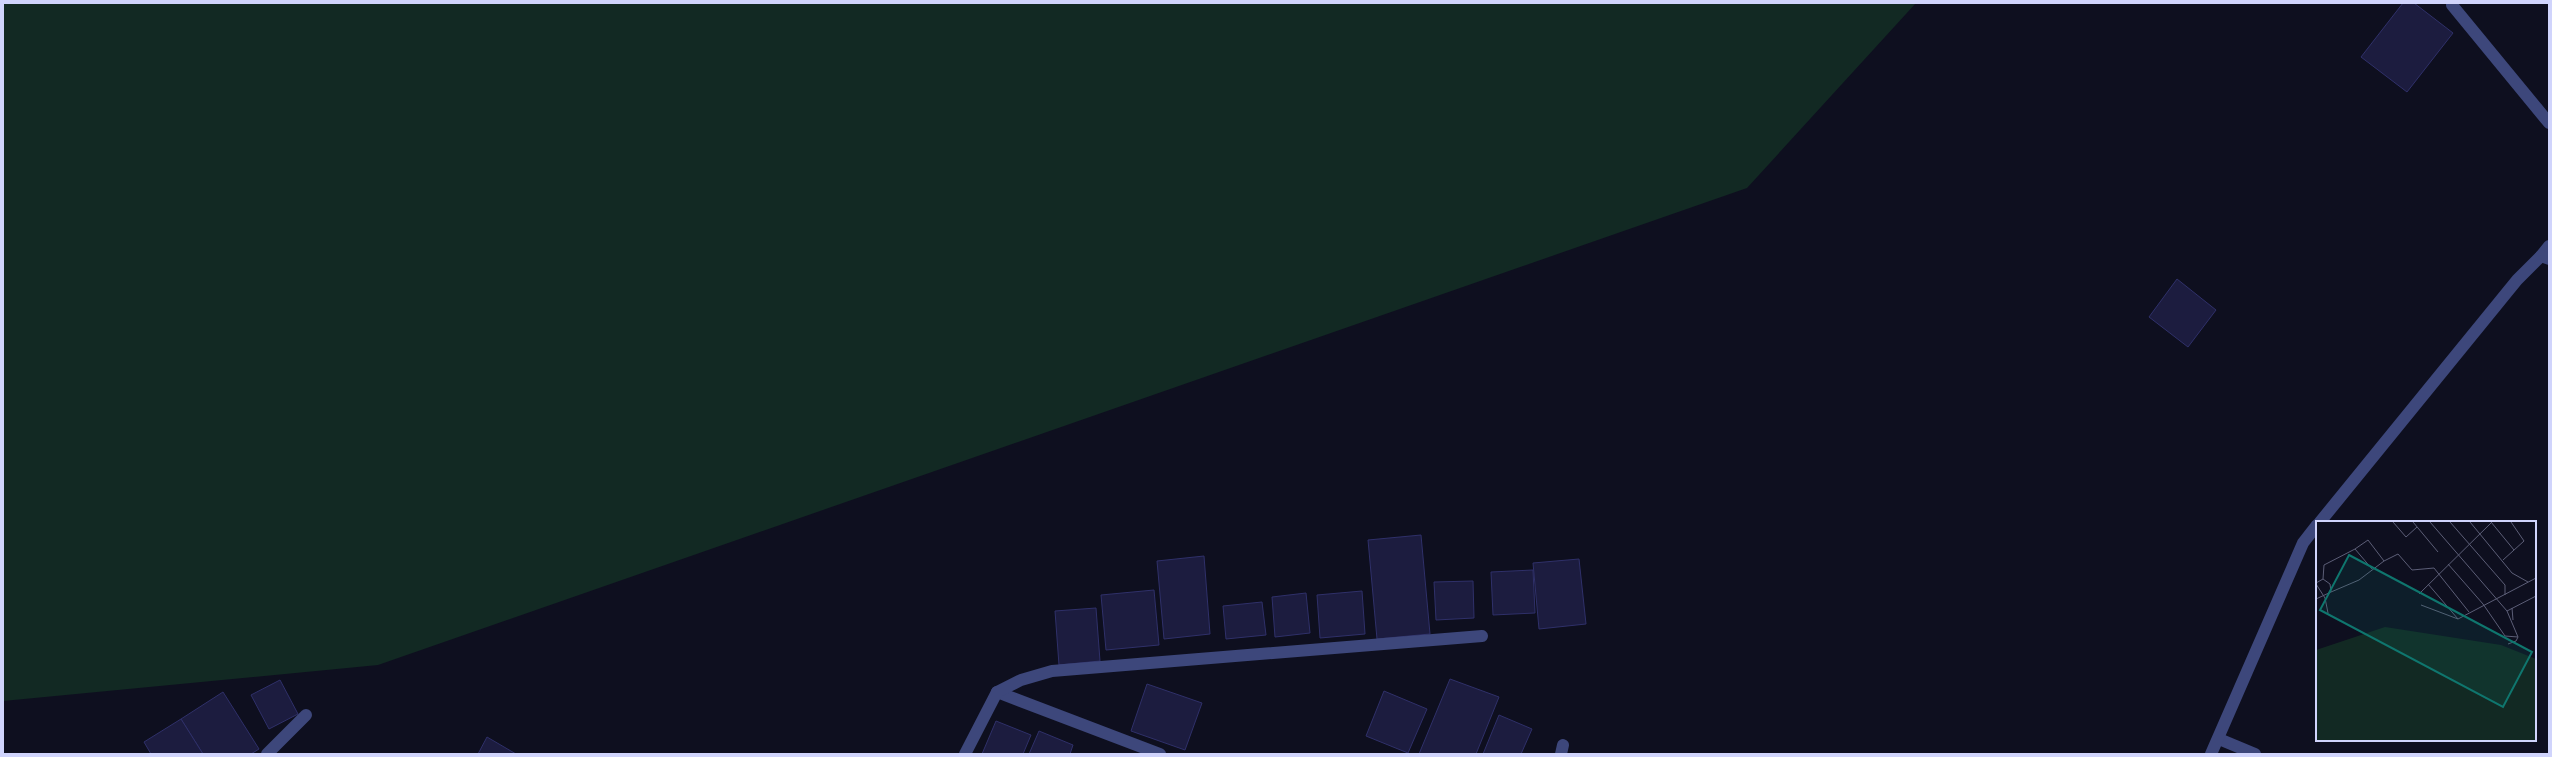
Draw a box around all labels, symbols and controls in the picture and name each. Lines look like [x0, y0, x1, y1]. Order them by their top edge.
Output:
inset map [2316, 521, 2536, 741]

